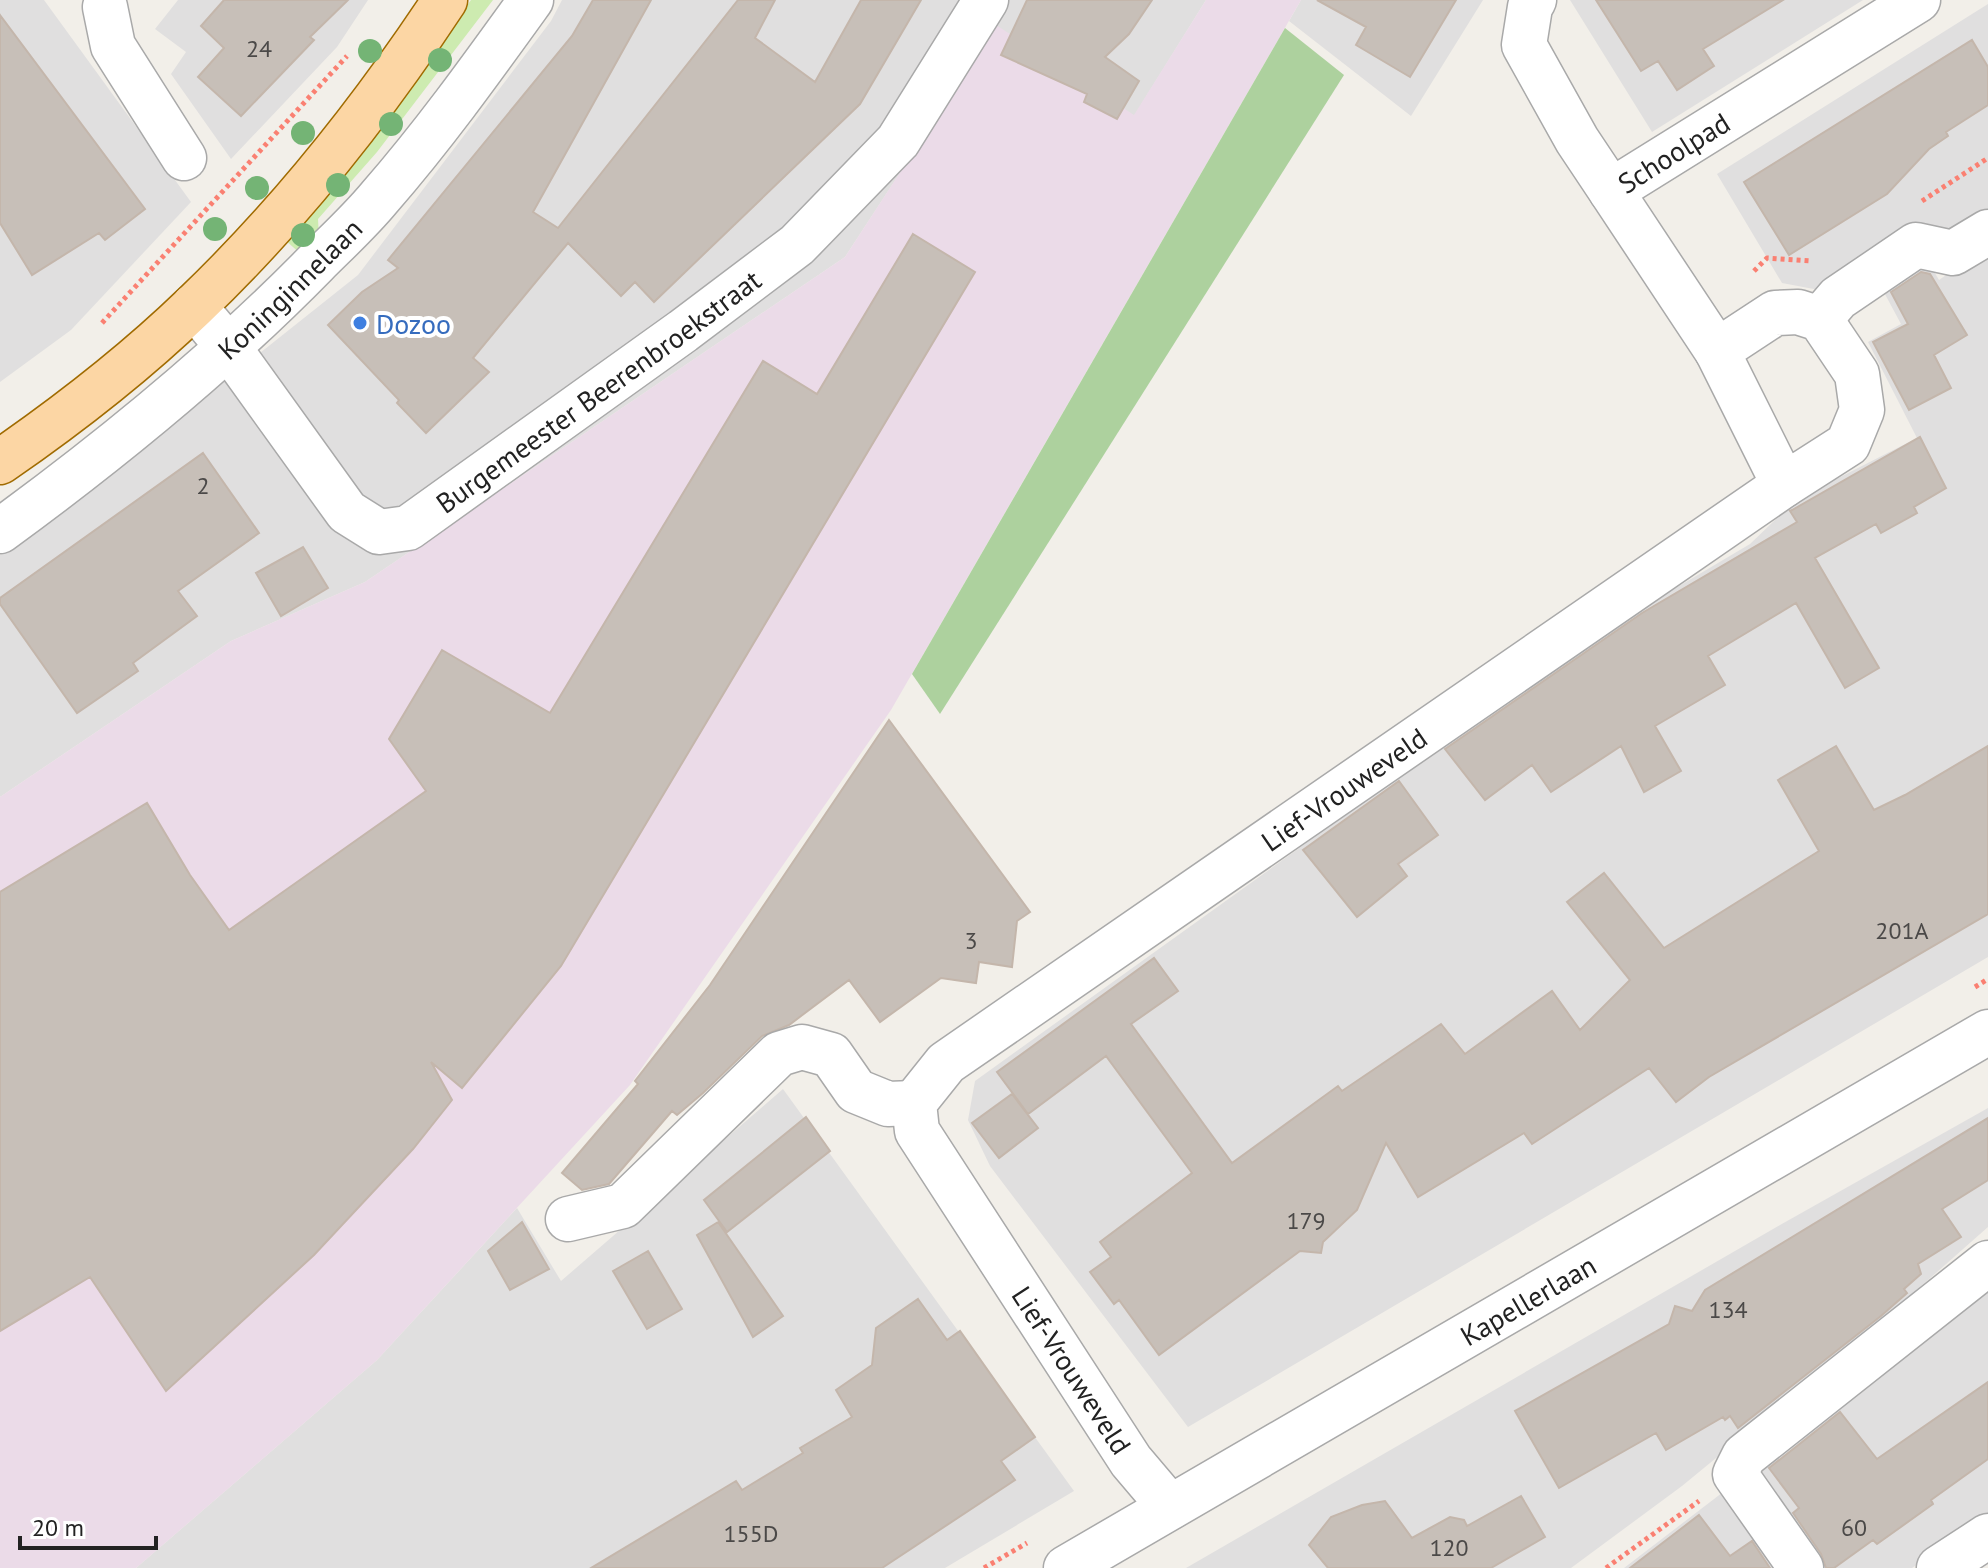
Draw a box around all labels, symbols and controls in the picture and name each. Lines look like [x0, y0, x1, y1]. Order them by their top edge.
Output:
house number: 24 [246, 33, 272, 64]
street label: Schoolpad [1610, 103, 1736, 201]
street label: Koninginnelaan [209, 210, 370, 367]
street label: Burgemeester Beerenbroekstraat [428, 260, 768, 521]
place label: Dozoo [376, 305, 451, 342]
marker: Dozoo [351, 314, 369, 332]
house number: 2 [196, 470, 210, 501]
street label: Lief-Vrouweveld [1254, 719, 1434, 859]
house number: 201A [1875, 915, 1929, 946]
house number: 3 [964, 925, 978, 956]
house number: 179 [1286, 1205, 1326, 1236]
street label: Kapellerlaan [1453, 1246, 1602, 1354]
street label: Lief-Vrouweveld [1004, 1279, 1140, 1461]
house number: 134 [1708, 1294, 1748, 1325]
scale bar [20, 1500, 156, 1550]
text: 20 m [32, 1512, 84, 1543]
house number: 60 [1841, 1512, 1867, 1543]
house number: 155D [724, 1518, 778, 1549]
house number: 120 [1429, 1532, 1469, 1563]

